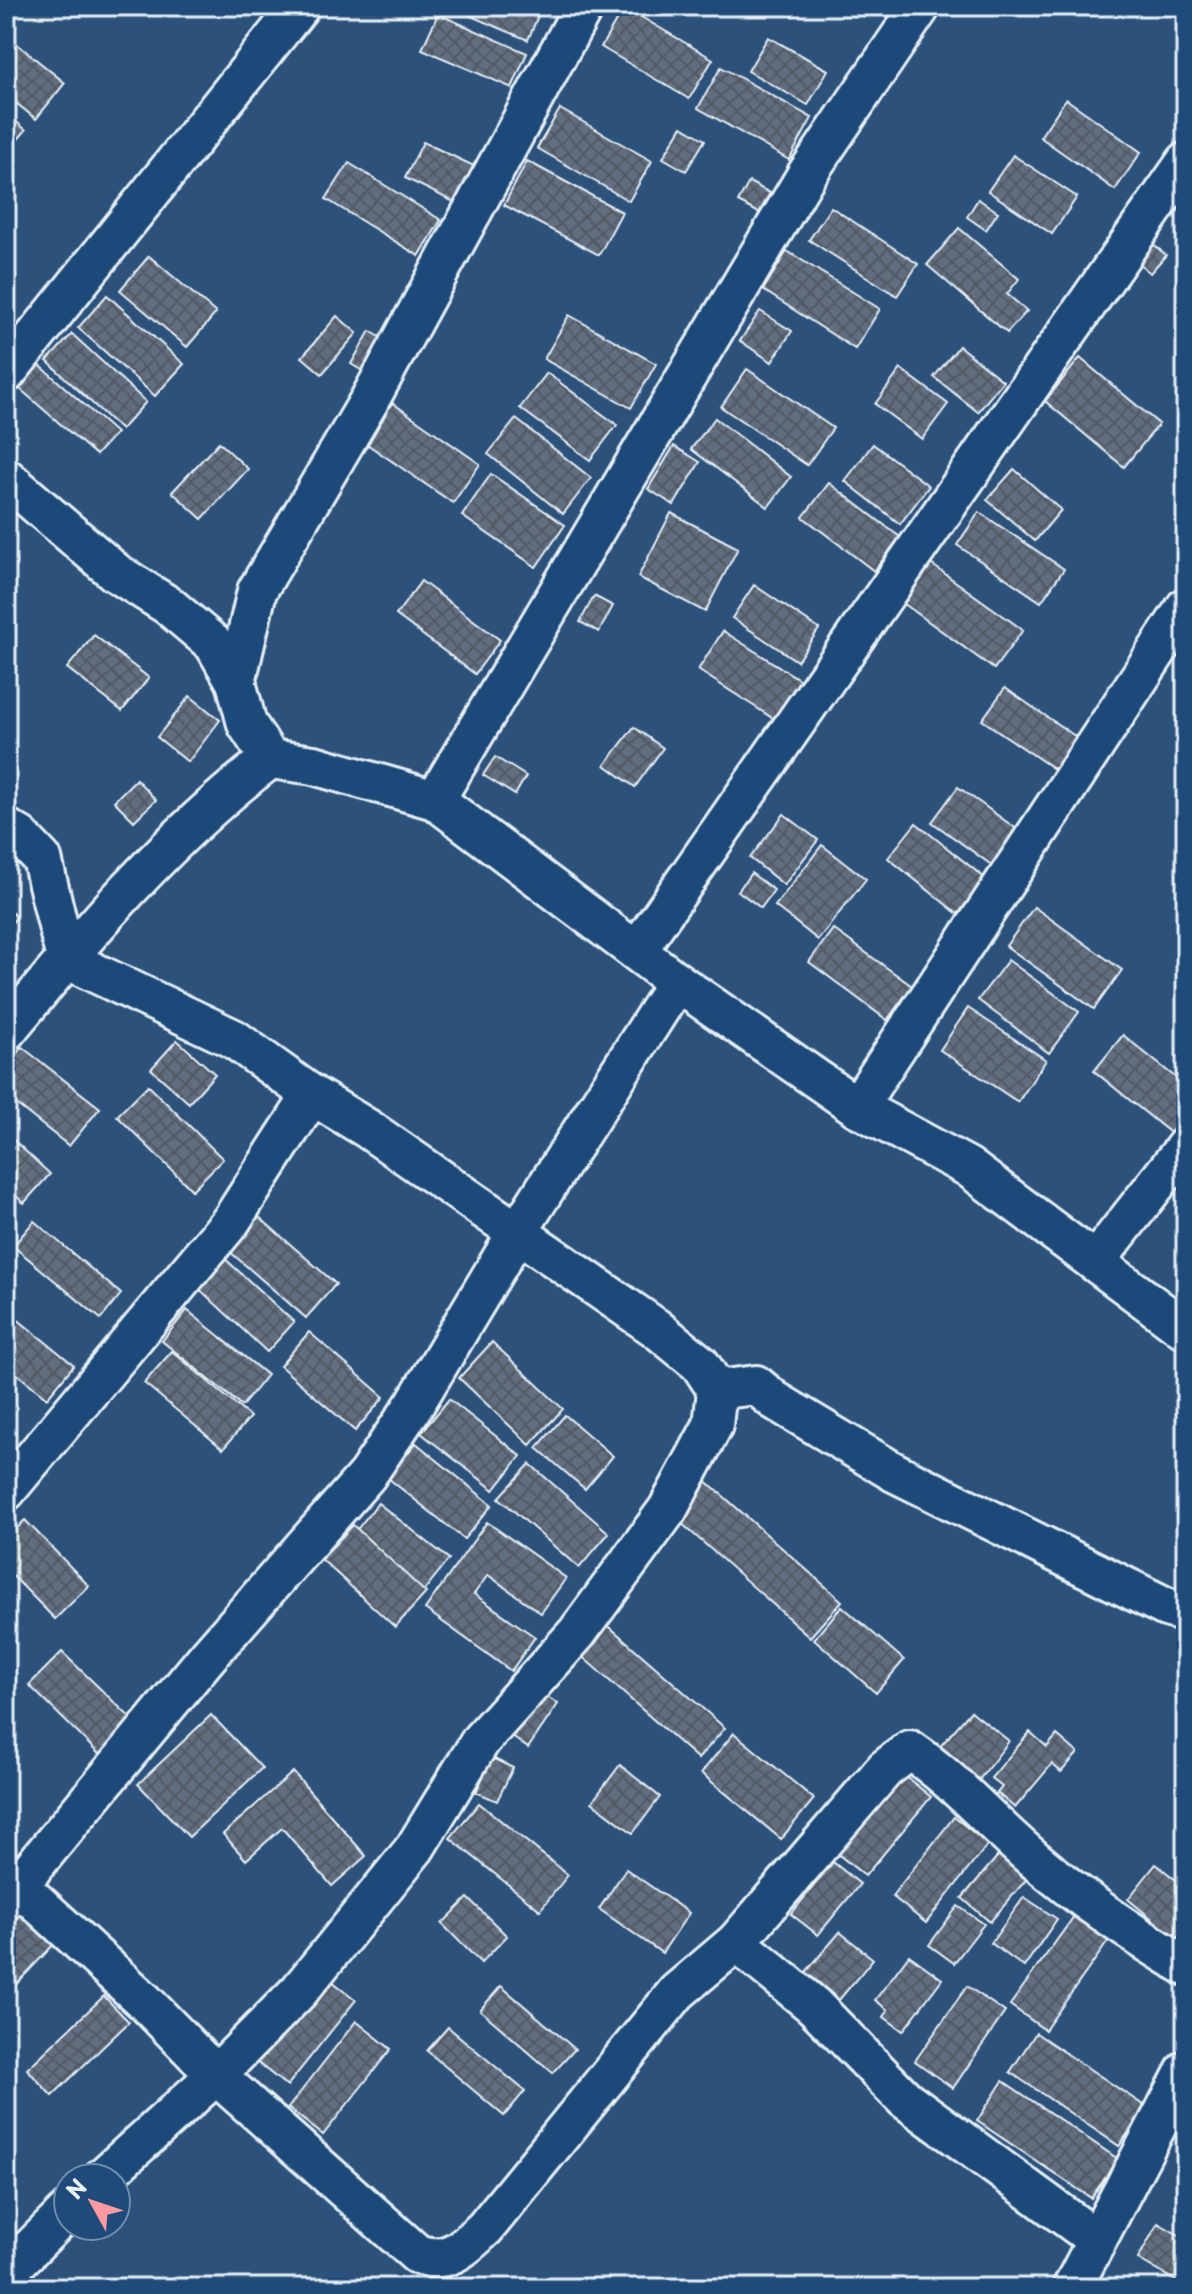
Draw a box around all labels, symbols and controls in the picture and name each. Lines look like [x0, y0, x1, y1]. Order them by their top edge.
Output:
north arrow [52, 2162, 132, 2242]
text: N [57, 2171, 94, 2205]

